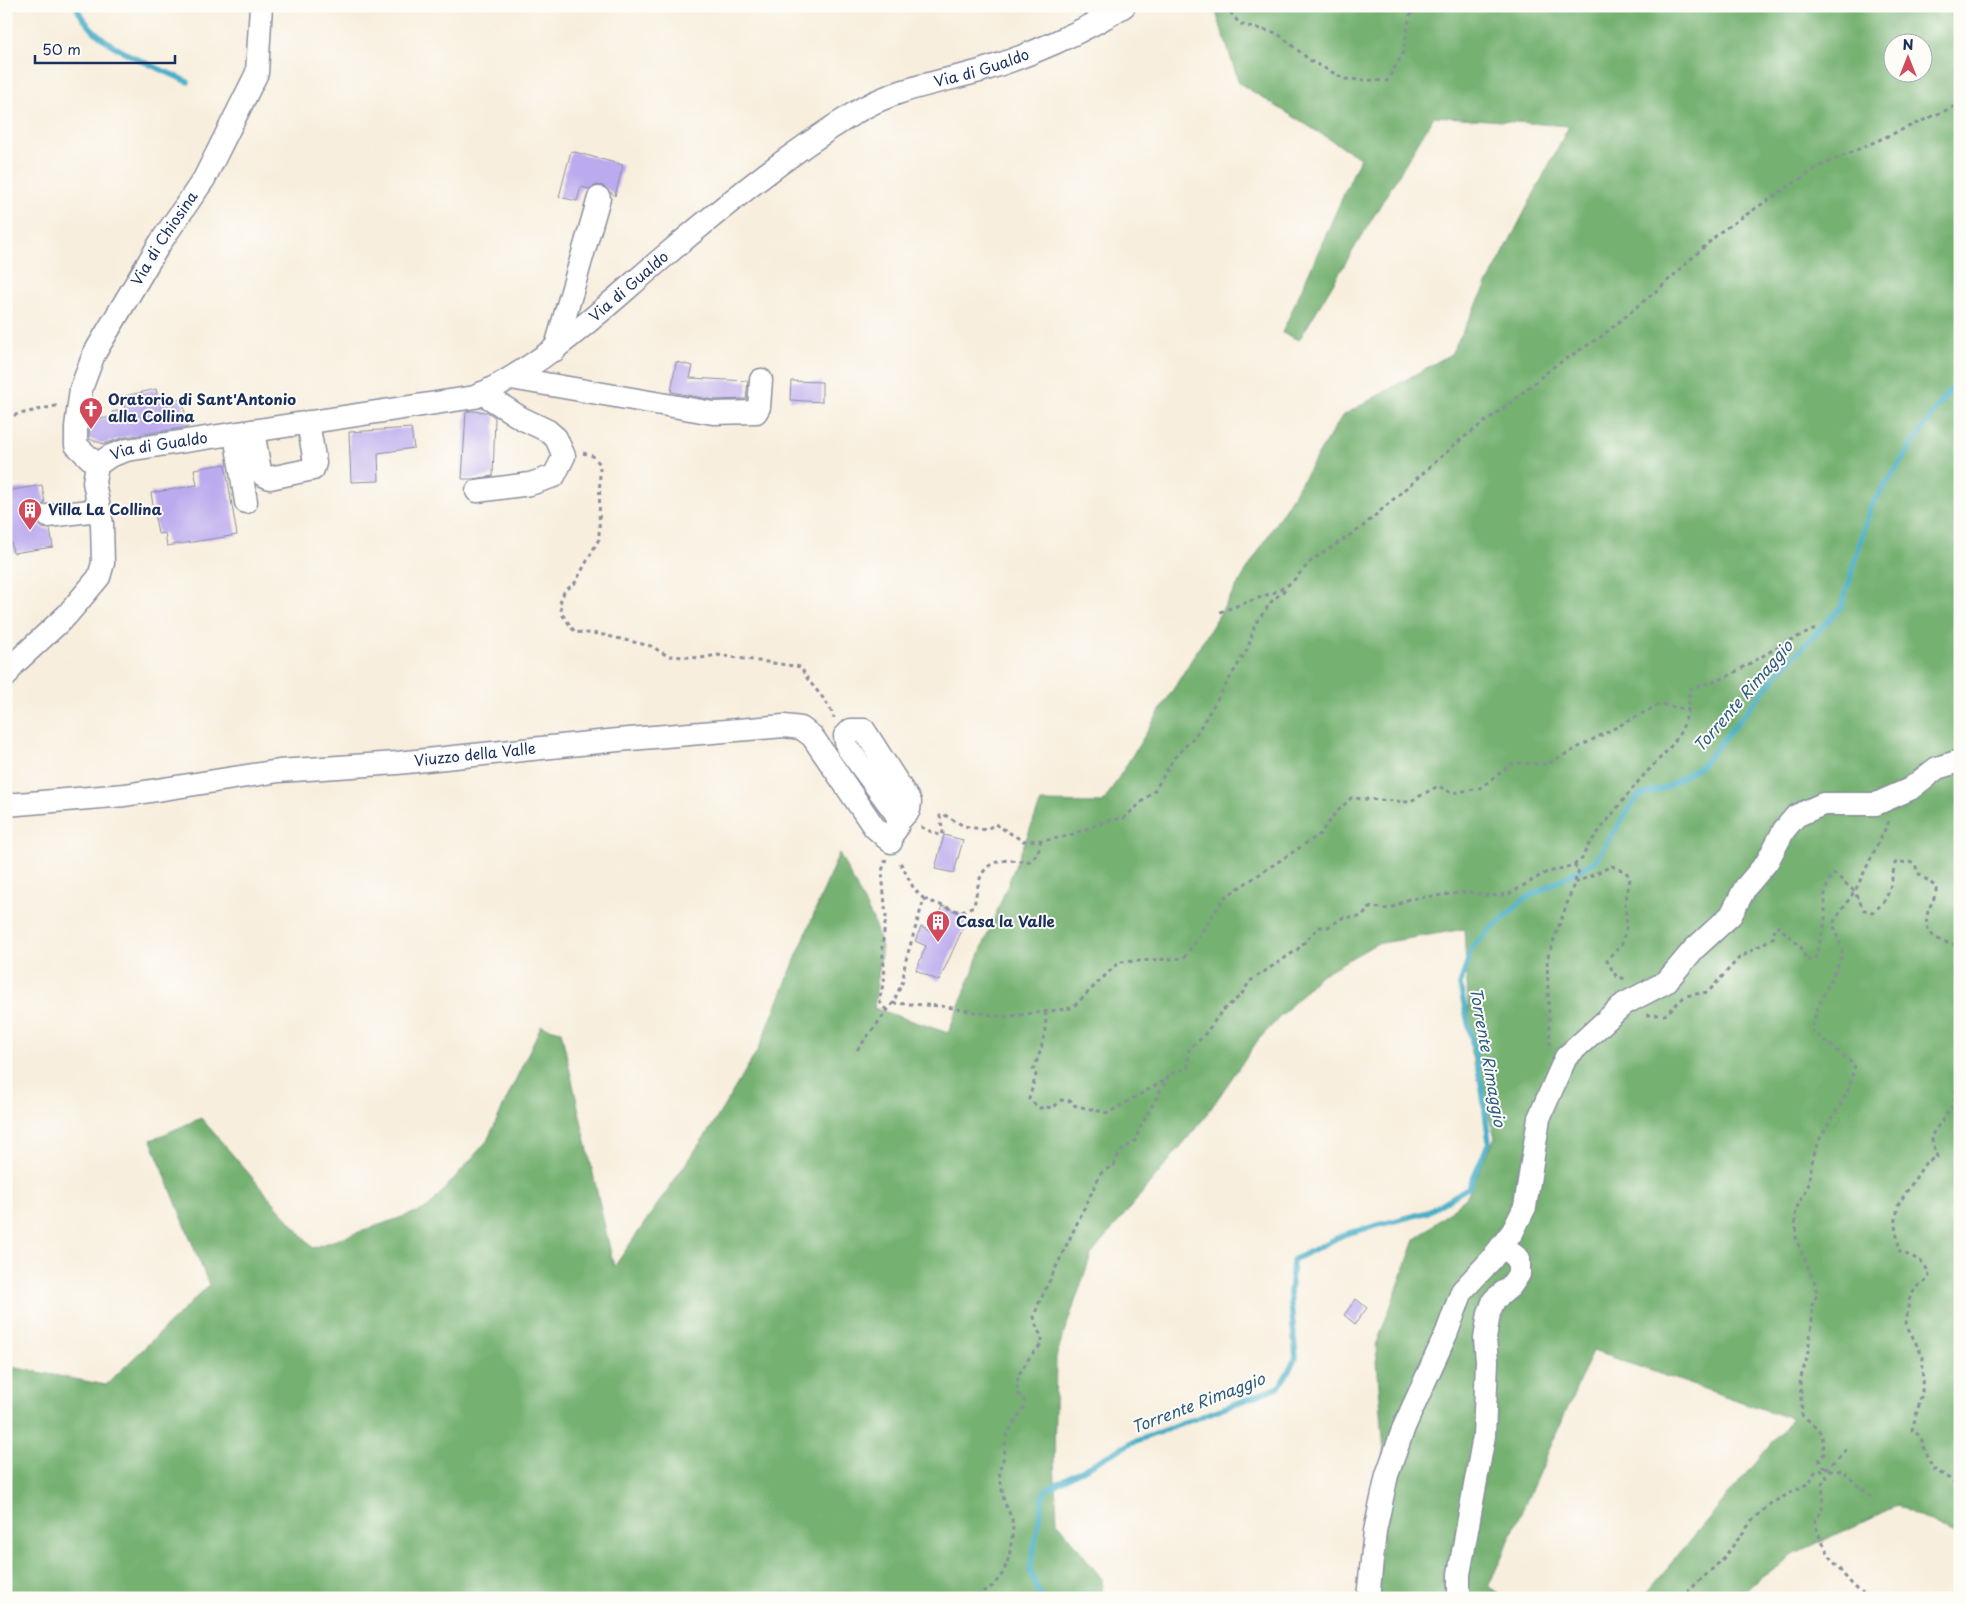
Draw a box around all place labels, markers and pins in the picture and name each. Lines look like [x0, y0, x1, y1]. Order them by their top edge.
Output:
place label: Oratorio di Sant'Antonio alla Collina [108, 387, 296, 427]
church icon: Oratorio di Sant'Antonio alla Collina [78, 396, 104, 430]
building icon: Villa La Collina [17, 497, 43, 531]
place label: Villa La Collina [48, 497, 162, 520]
building icon: Casa la Valle [925, 909, 951, 943]
place label: Casa la Valle [956, 909, 1055, 932]

